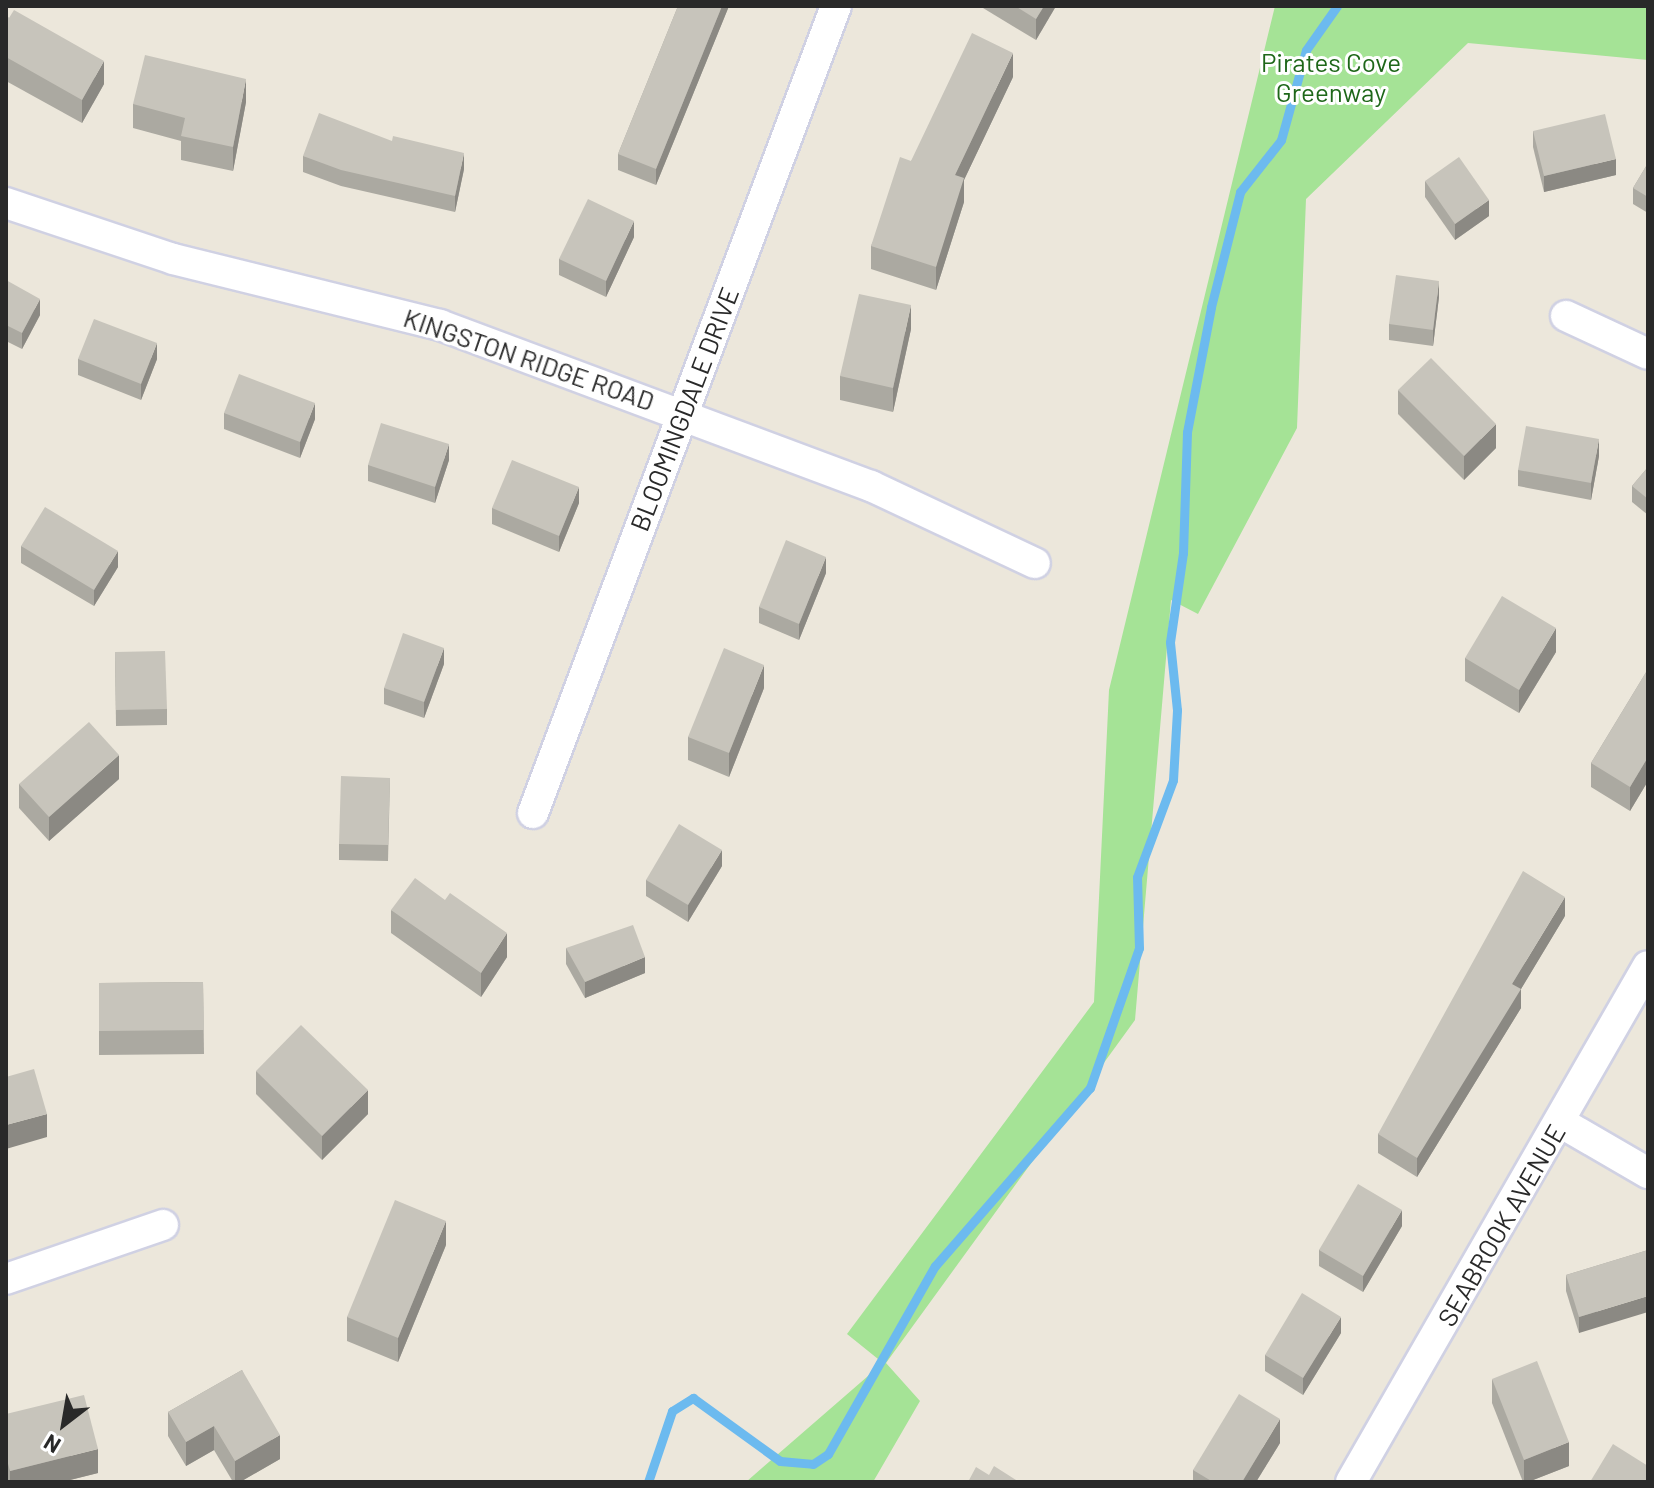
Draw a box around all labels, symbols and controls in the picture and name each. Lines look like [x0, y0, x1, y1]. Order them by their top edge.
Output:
park label: Pirates Cove Greenway [1261, 46, 1401, 108]
street label: BLOOMINGDALE DRIVE [623, 283, 745, 535]
street label: KINGSTON RIDGE ROAD [400, 301, 658, 417]
street label: SEABROOK AVENUE [1431, 1119, 1571, 1331]
north arrow [24, 1384, 104, 1464]
text: N [39, 1430, 65, 1459]

